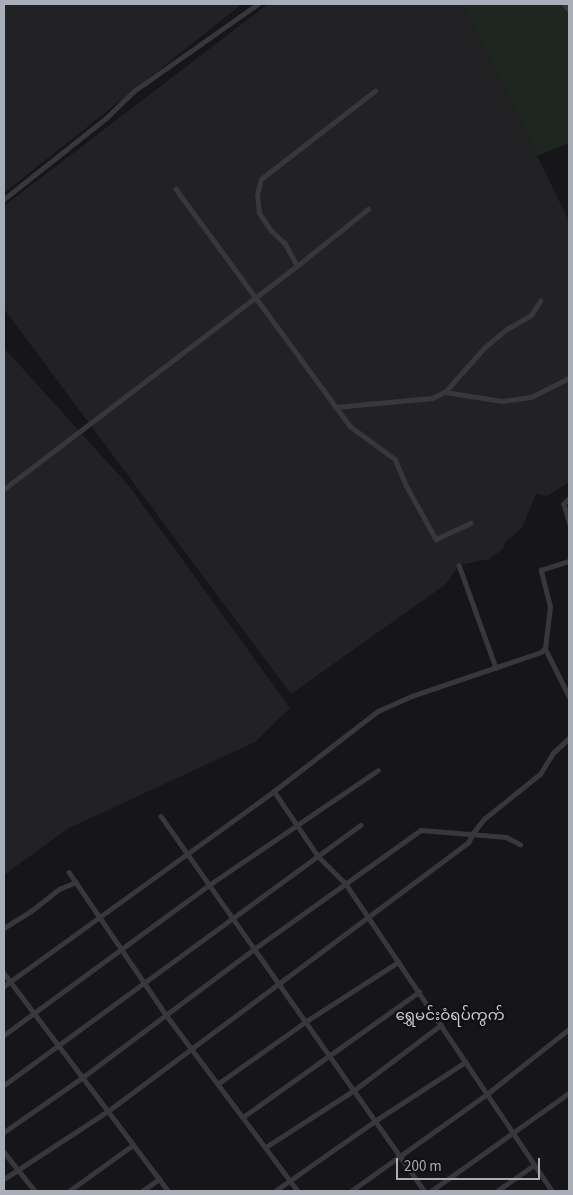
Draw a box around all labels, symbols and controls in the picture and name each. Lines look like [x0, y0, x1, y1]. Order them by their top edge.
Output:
district label: ရွှေမင်းဝံရပ်ကွက် [396, 1007, 504, 1025]
scale bar [398, 1148, 542, 1180]
text: 200 m [404, 1156, 442, 1177]

